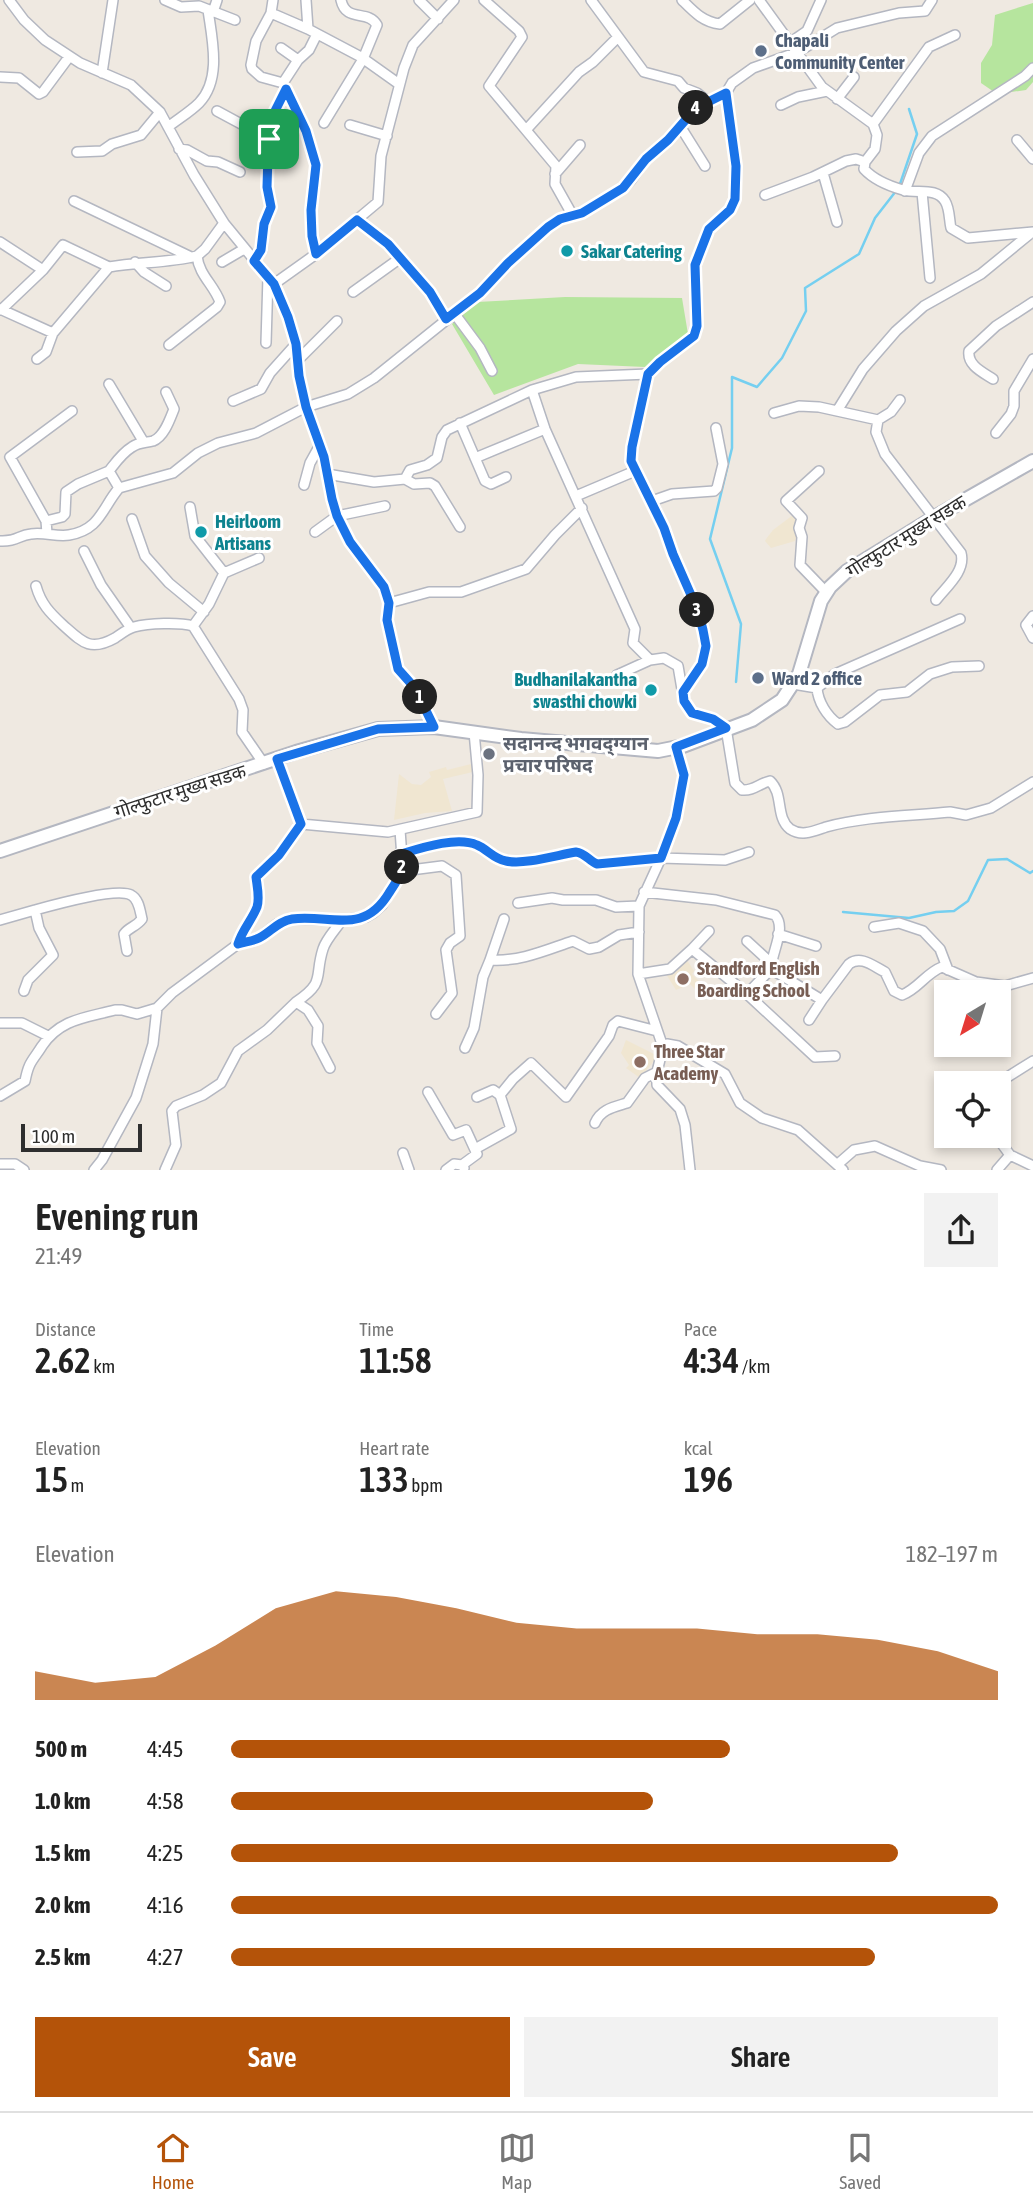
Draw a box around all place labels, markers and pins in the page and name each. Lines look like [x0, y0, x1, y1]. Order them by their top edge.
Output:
place label: Chapali Community Center [775, 29, 905, 73]
marker: Chapali Community Center [753, 43, 769, 59]
pin: 4 [678, 90, 714, 126]
pin [239, 109, 299, 169]
place label: Sakar Catering [581, 240, 683, 262]
marker: Sakar Catering [559, 243, 575, 259]
place label: Heirloom Artisans [214, 510, 281, 554]
marker: Heirloom Artisans [193, 524, 209, 540]
pin: 3 [680, 592, 714, 628]
place label: Ward 2 office [771, 667, 862, 689]
place label: Budhanilakantha swasthi chowki [514, 668, 637, 712]
marker: Ward 2 office [750, 670, 766, 686]
pin: 1 [402, 680, 438, 714]
marker: Budhanilakantha swasthi chowki [643, 682, 659, 698]
place label: सदानन्द भगवद्ग्यान प्रचार परिषद [503, 732, 649, 776]
marker: सदानन्द भगवद्ग्यान प्रचार परिषद [481, 746, 497, 762]
pin: 2 [384, 850, 420, 884]
place label: Standford English Boarding School [697, 957, 820, 1001]
marker: Standford English Boarding School [675, 971, 691, 987]
place label: Three Star Academy [653, 1040, 725, 1084]
marker: Three Star Academy [632, 1054, 648, 1070]

